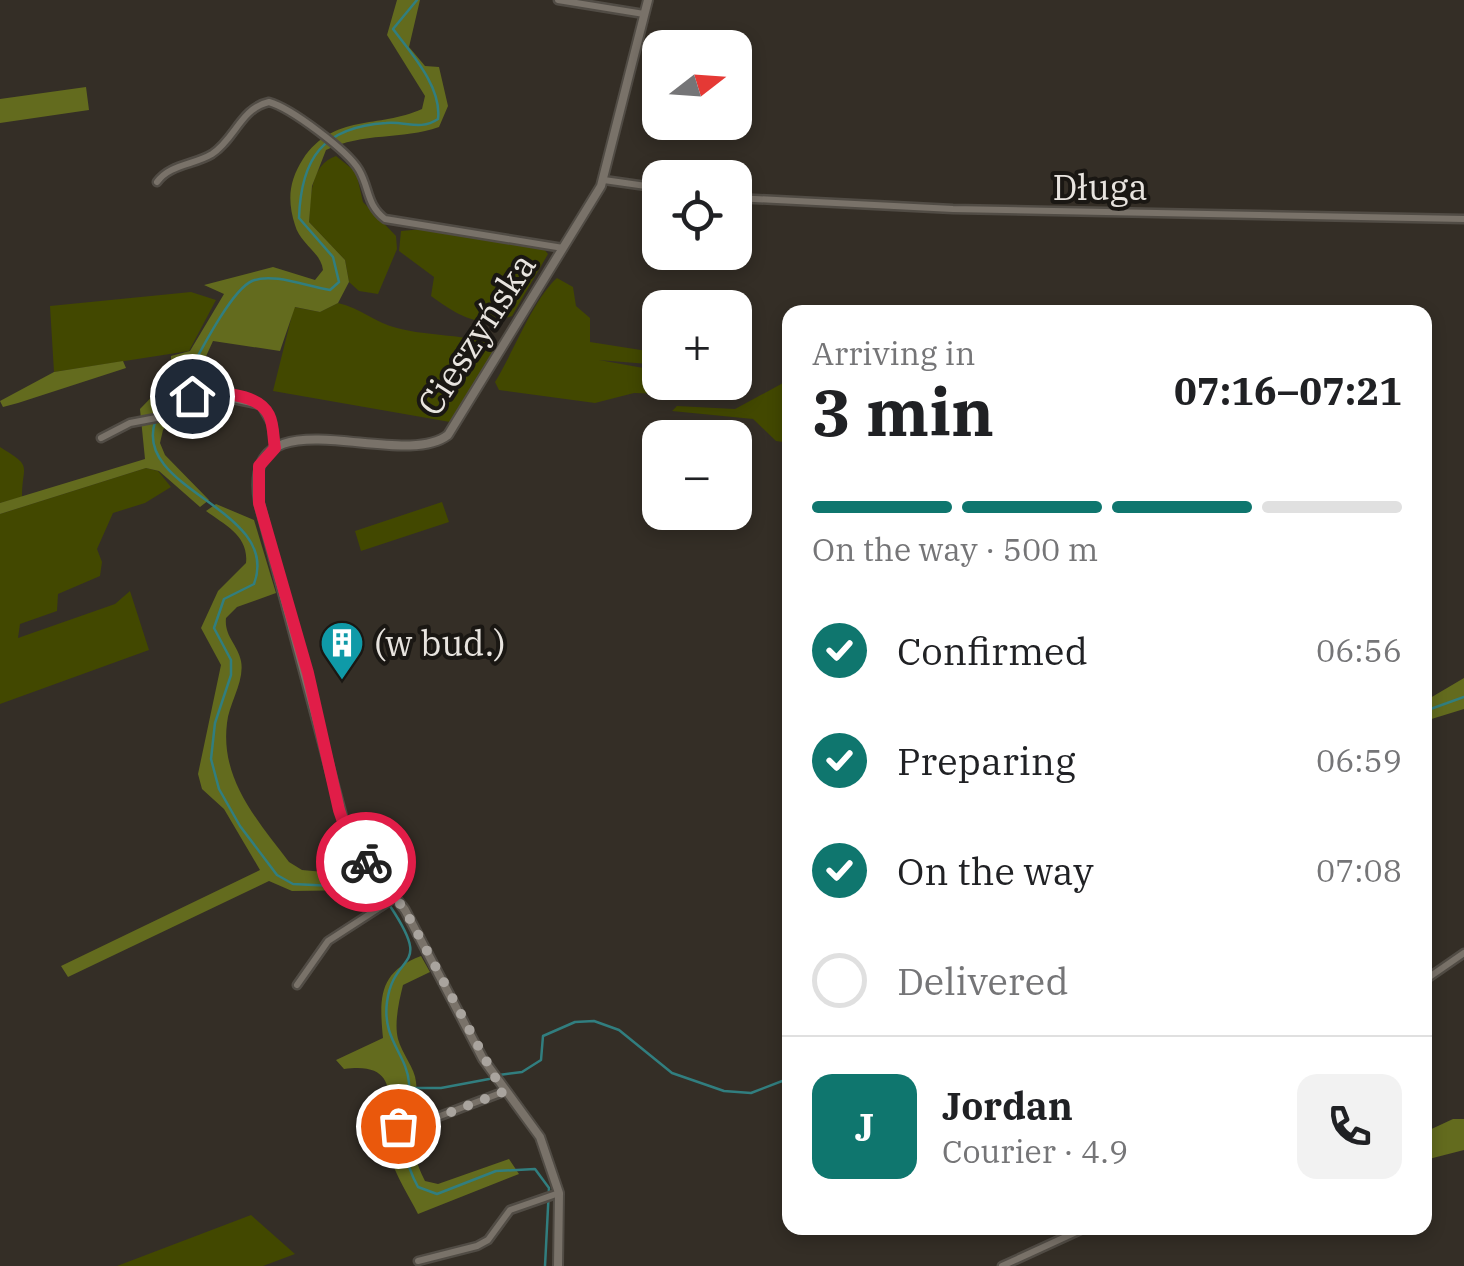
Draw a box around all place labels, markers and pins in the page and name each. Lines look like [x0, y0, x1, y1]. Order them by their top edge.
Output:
pin [150, 354, 235, 439]
building icon: (w bud.) [319, 620, 365, 681]
place label: (w bud.) [374, 620, 506, 666]
pin [356, 1084, 441, 1169]

